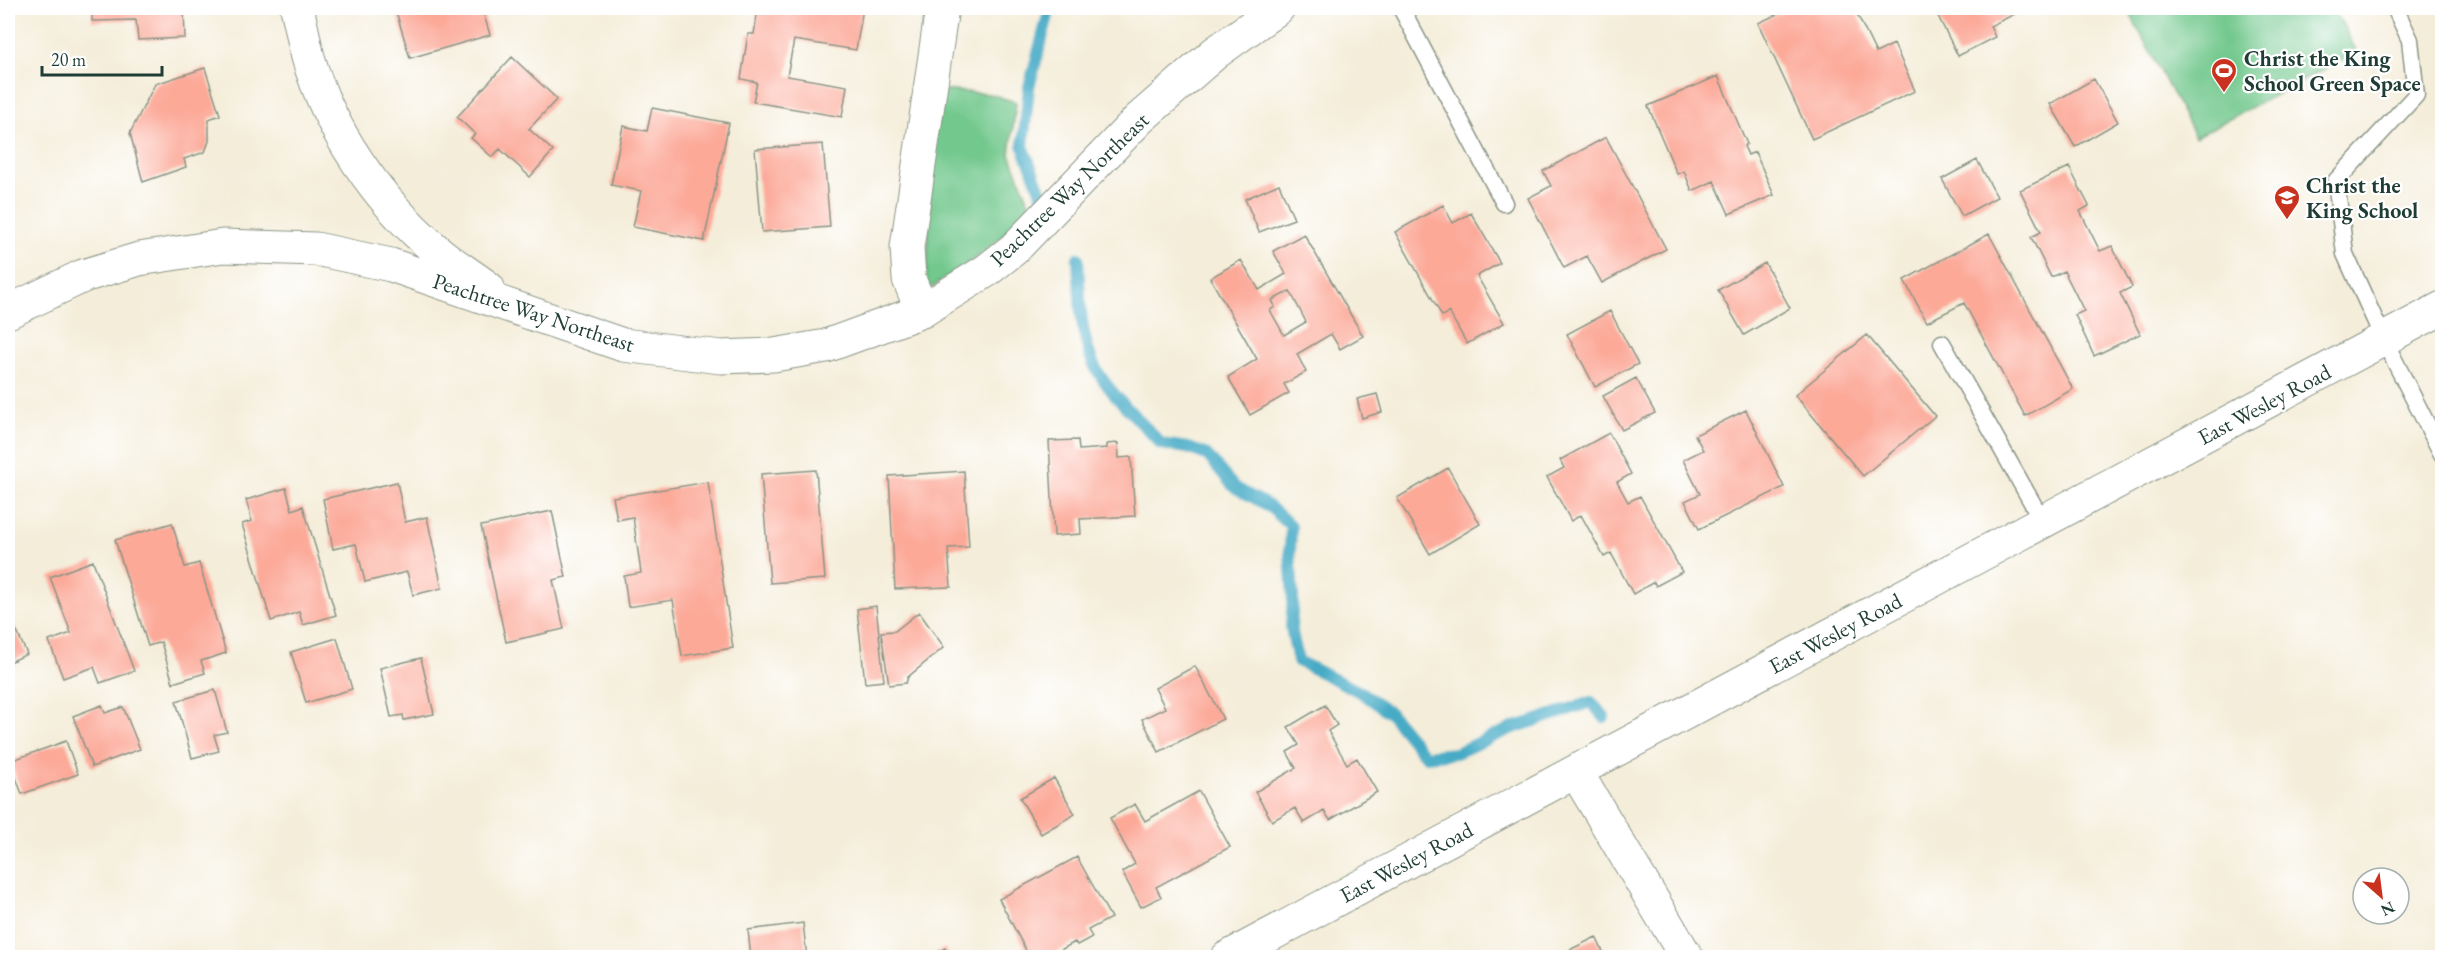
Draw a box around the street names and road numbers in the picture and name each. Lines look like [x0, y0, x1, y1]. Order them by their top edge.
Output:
street label: Peachtree Way Northeast [984, 106, 1155, 273]
street label: Peachtree Way Northeast [429, 266, 638, 359]
street label: East Wesley Road [2193, 357, 2337, 452]
street label: East Wesley Road [1764, 586, 1908, 681]
street label: East Wesley Road [1335, 815, 1479, 910]

